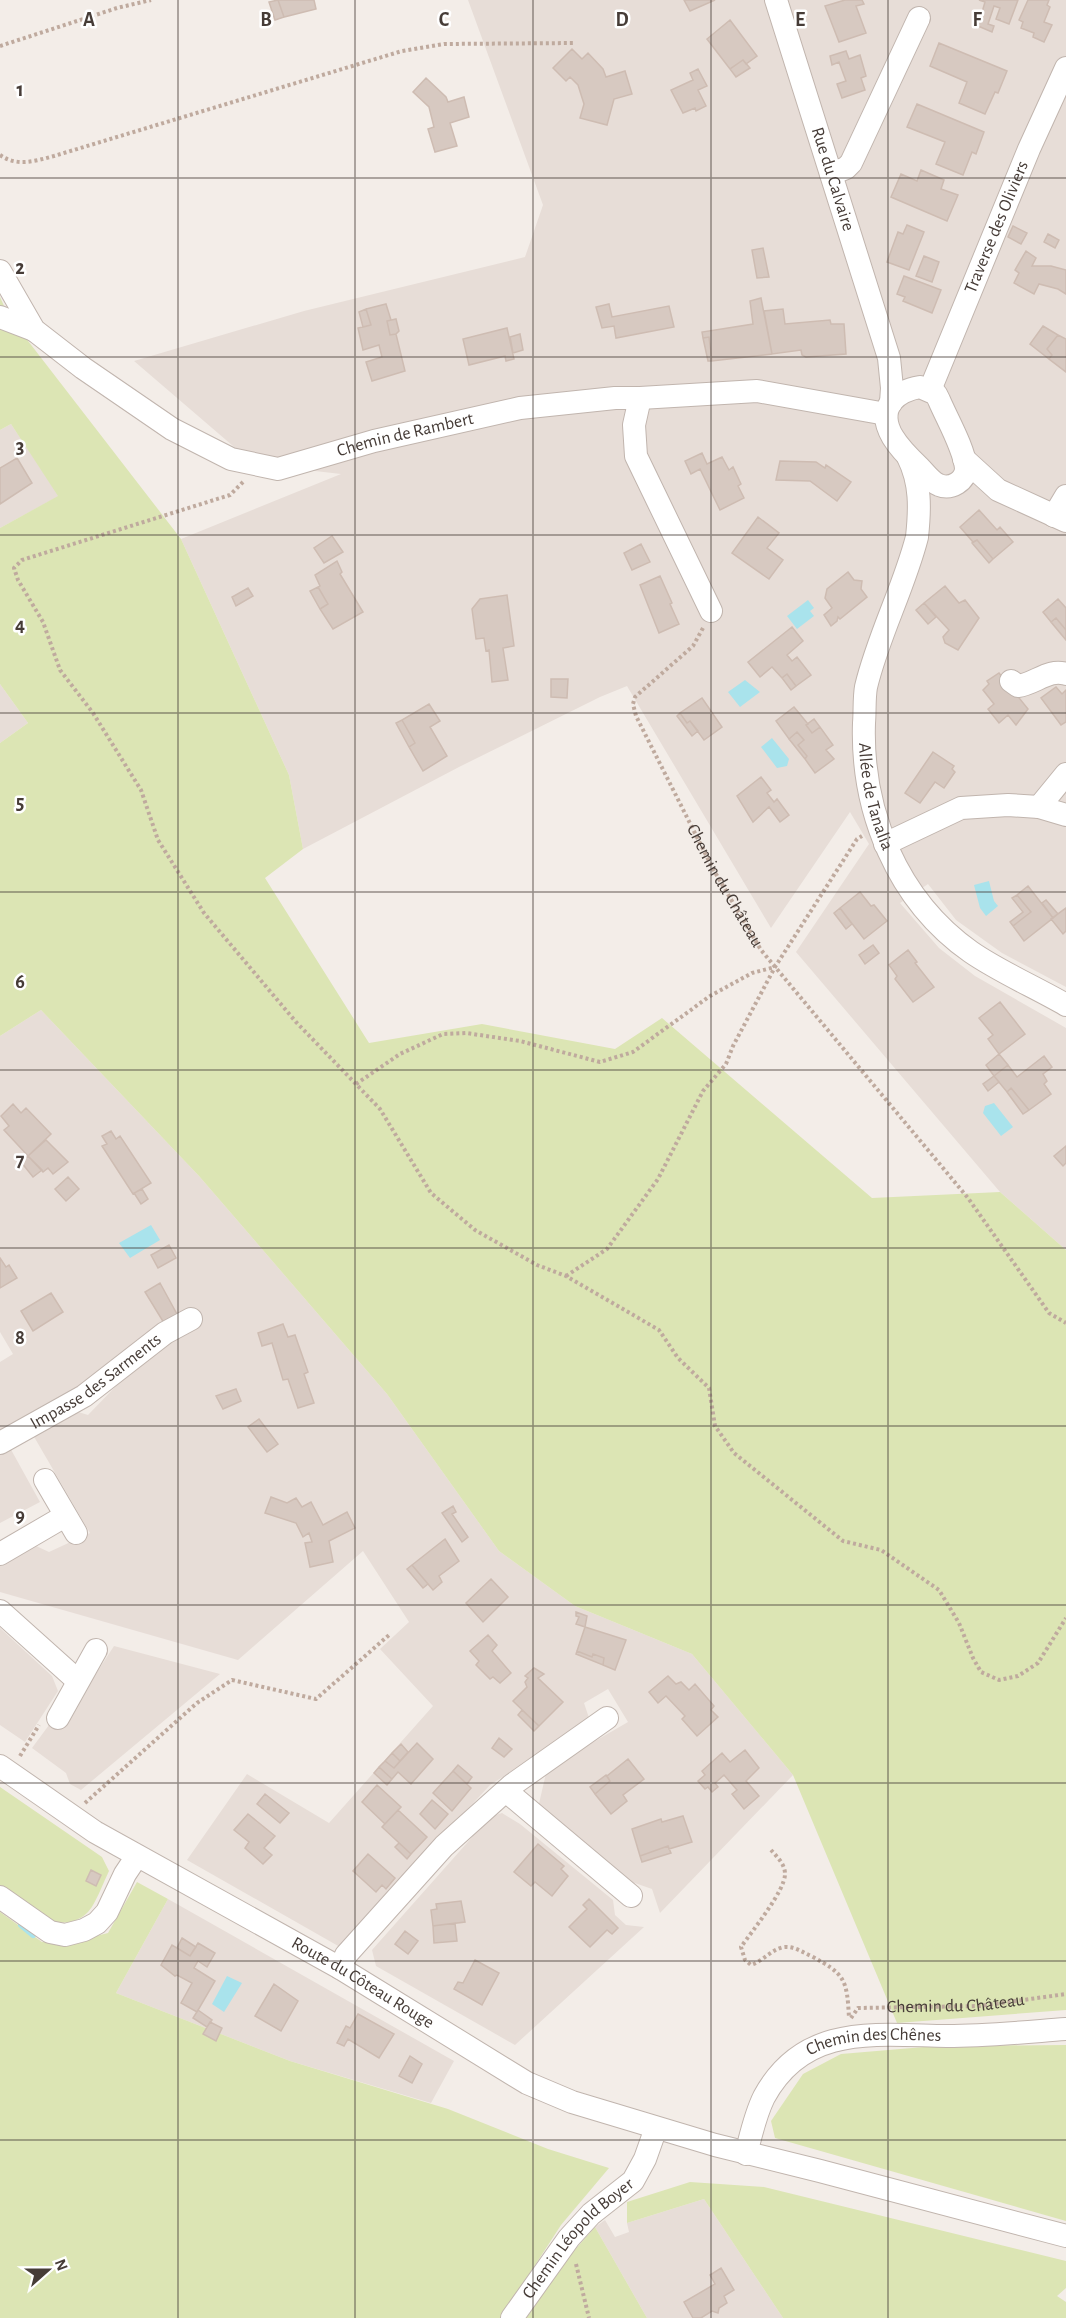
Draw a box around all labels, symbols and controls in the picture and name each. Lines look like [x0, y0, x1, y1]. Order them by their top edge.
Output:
text: A [83, 10, 95, 30]
text: B [260, 10, 272, 30]
text: C [439, 10, 450, 30]
text: D [615, 10, 629, 30]
text: E [795, 10, 805, 30]
text: F [972, 10, 982, 30]
text: 1 [16, 80, 24, 100]
street label: Rue du Calvaire [808, 125, 857, 233]
street label: Traverse des Oliviers [962, 158, 1032, 296]
text: 2 [15, 258, 25, 278]
street label: Chemin de Rambert [335, 410, 476, 460]
text: 3 [16, 437, 24, 457]
text: 4 [15, 615, 25, 635]
street label: Allée de Tanalia [855, 742, 896, 853]
text: 5 [16, 793, 24, 813]
street label: Chemin du Château [683, 821, 766, 950]
text: 6 [15, 972, 25, 992]
text: 7 [16, 1150, 25, 1170]
text: 8 [15, 1328, 25, 1348]
street label: Impasse des Sarments [27, 1330, 165, 1433]
text: 9 [15, 1506, 25, 1526]
street label: Route du Côteau Rouge [288, 1934, 437, 2032]
street label: Chemin du Château [887, 1991, 1026, 2017]
street label: Chemin des Chênes [803, 2026, 942, 2059]
street label: Chemin Léopold Boyer [519, 2175, 637, 2302]
north arrow [18, 2240, 78, 2300]
text: N [52, 2257, 71, 2273]

